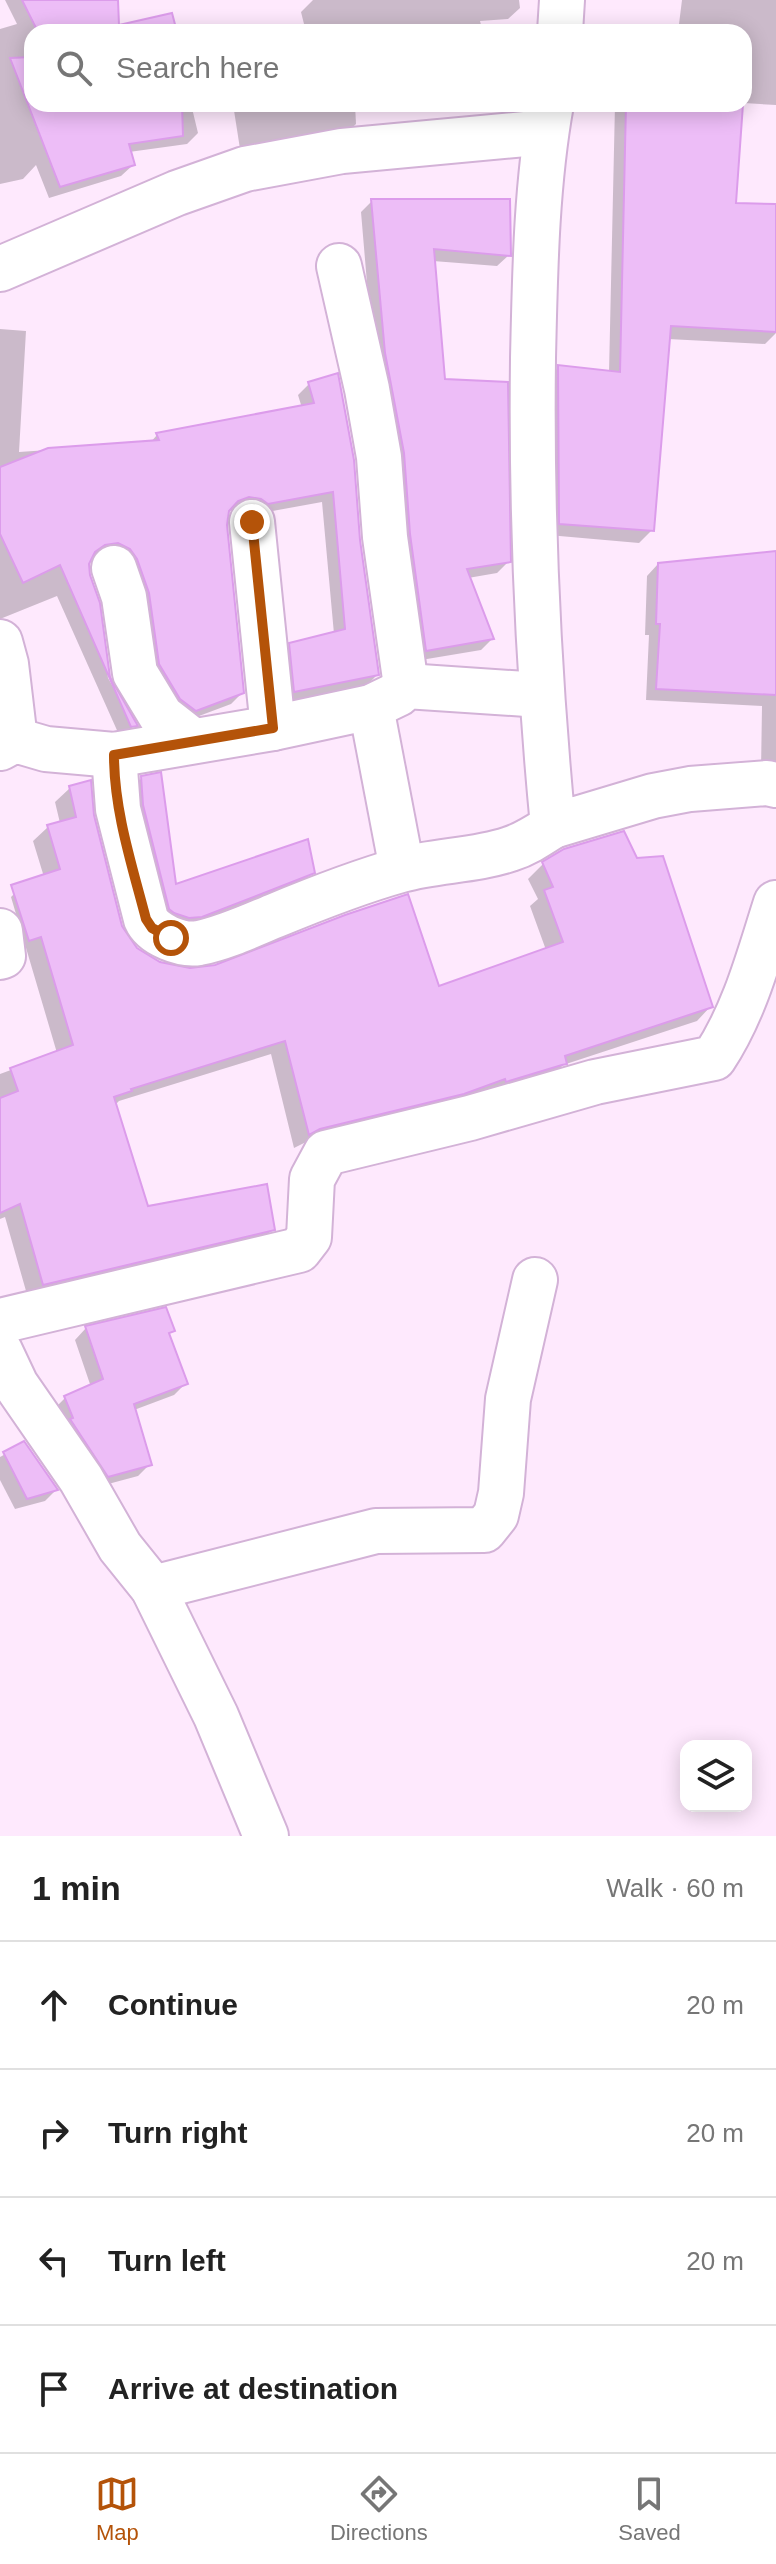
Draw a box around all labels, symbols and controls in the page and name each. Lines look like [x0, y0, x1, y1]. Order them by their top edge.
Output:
search box [24, 24, 752, 112]
icon: search [52, 46, 96, 90]
text: Search here [116, 51, 279, 84]
route end [234, 504, 270, 540]
route start [153, 920, 189, 956]
map controls [680, 1740, 752, 1812]
button: layers [680, 1740, 752, 1812]
text: 1 min [32, 1869, 121, 1907]
text: Walk · 60 m [606, 1873, 744, 1903]
icon: ahead [32, 1983, 76, 2027]
text: Continue [108, 1988, 238, 2021]
text: 20 m [686, 1990, 744, 2020]
icon: right [32, 2111, 76, 2155]
text: Turn right [108, 2116, 247, 2149]
text: 20 m [686, 2118, 744, 2148]
icon: left [32, 2239, 76, 2283]
text: Turn left [108, 2244, 226, 2277]
text: 20 m [686, 2246, 744, 2276]
icon: arrive [32, 2367, 76, 2411]
text: Arrive at destination [108, 2372, 398, 2405]
tab: Map [95, 2472, 139, 2546]
tab: Directions [330, 2472, 428, 2546]
tab: Saved [618, 2472, 681, 2546]

